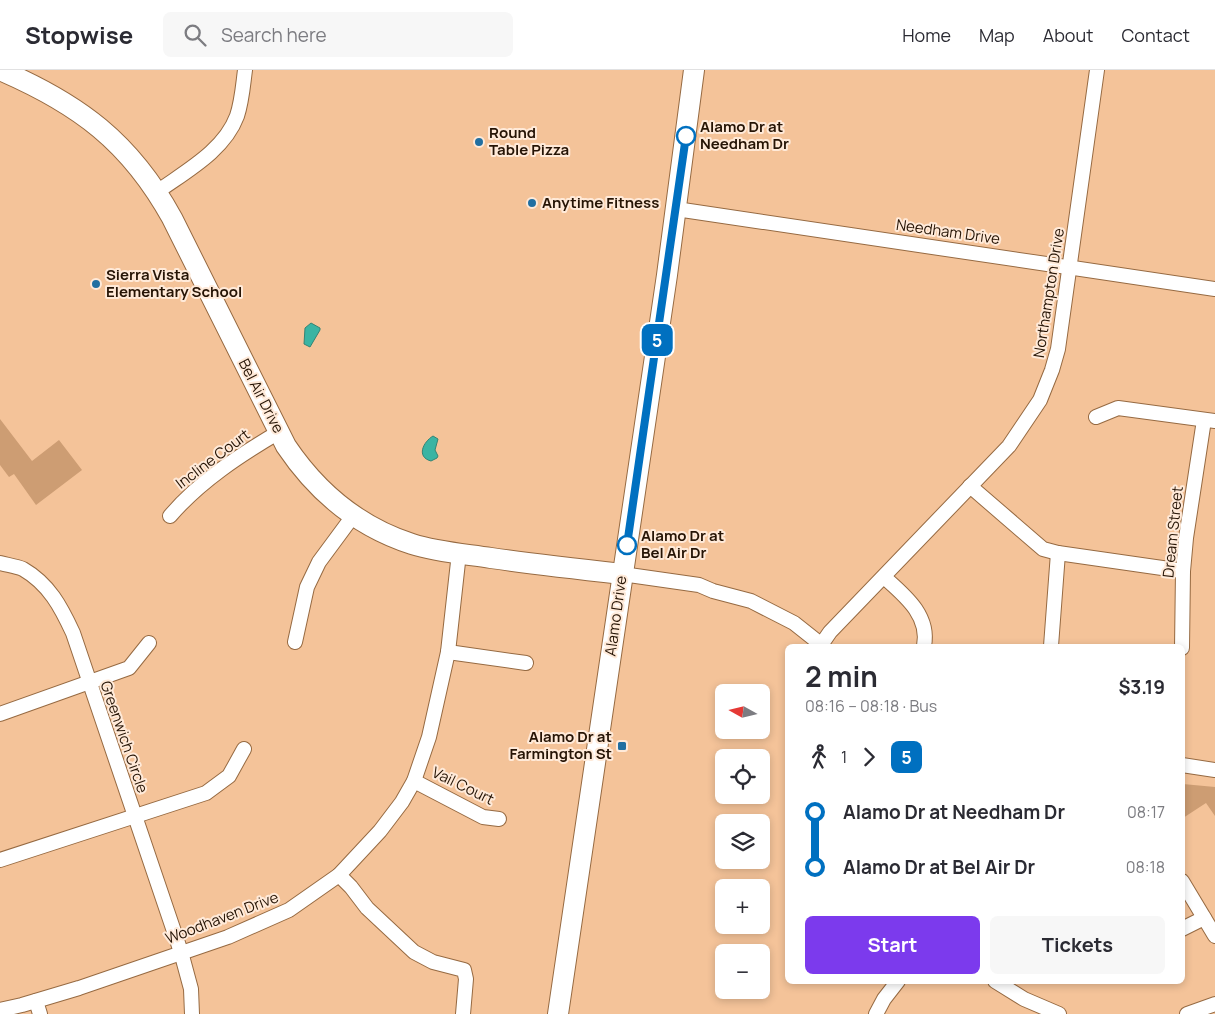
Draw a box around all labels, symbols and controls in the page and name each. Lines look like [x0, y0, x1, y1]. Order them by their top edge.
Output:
search box [163, 12, 513, 57]
text: Stopwise [25, 18, 133, 51]
icon: search [181, 21, 209, 49]
text: Search here [221, 22, 327, 48]
text: Home [902, 23, 951, 47]
text: Map [979, 23, 1015, 47]
text: About [1043, 23, 1093, 47]
text: Contact [1121, 23, 1190, 47]
place label: Alamo Dr at Needham Dr [700, 116, 789, 154]
place label: Round Table Pizza [489, 122, 569, 160]
marker: Alamo Dr at Needham Dr [676, 126, 696, 146]
marker: Round Table Pizza [473, 136, 485, 148]
place label: Anytime Fitness [542, 192, 659, 213]
marker: Anytime Fitness [526, 197, 538, 209]
street label: Needham Drive [895, 214, 1002, 249]
street label: Northampton Drive [1028, 226, 1069, 359]
place label: Sierra Vista Elementary School [106, 264, 242, 302]
marker: Sierra Vista Elementary School [90, 278, 102, 290]
line badge: 5 [641, 324, 673, 356]
text: 5 [652, 328, 662, 352]
street label: Bel Air Drive [234, 355, 289, 437]
street label: Incline Court [171, 424, 254, 493]
street label: Dream Street [1157, 485, 1188, 579]
place label: Alamo Dr at Bel Air Dr [641, 525, 724, 563]
marker: Alamo Dr at Bel Air Dr [617, 535, 637, 555]
street label: Alamo Drive [599, 574, 632, 657]
text: 2 min [805, 657, 878, 695]
text: $3.19 [1118, 674, 1165, 700]
street label: Greenwich Circle [95, 678, 154, 796]
north arrow [715, 684, 770, 739]
map controls [715, 684, 770, 999]
text: 08:16 – 08:18 · Bus [805, 695, 937, 717]
place label: Alamo Dr at Farmington St [509, 726, 612, 764]
marker: Alamo Dr at Farmington St [616, 740, 628, 752]
icon: walk [805, 743, 833, 771]
icon: forward [855, 743, 883, 771]
text: 5 [901, 745, 912, 769]
text: 1 [841, 746, 847, 768]
button: locate [715, 749, 770, 804]
street label: Vail Court [429, 762, 498, 810]
text: Alamo Dr at Needham Dr [843, 799, 1065, 825]
text: 08:17 [1127, 801, 1165, 823]
button: layers [715, 814, 770, 869]
text: Alamo Dr at Bel Air Dr [843, 854, 1035, 880]
text: 08:18 [1126, 856, 1165, 878]
button: + [715, 879, 770, 934]
street label: Woodhaven Drive [162, 886, 282, 949]
button: Start [805, 916, 980, 974]
button: Tickets [990, 916, 1165, 974]
button: − [715, 944, 770, 999]

